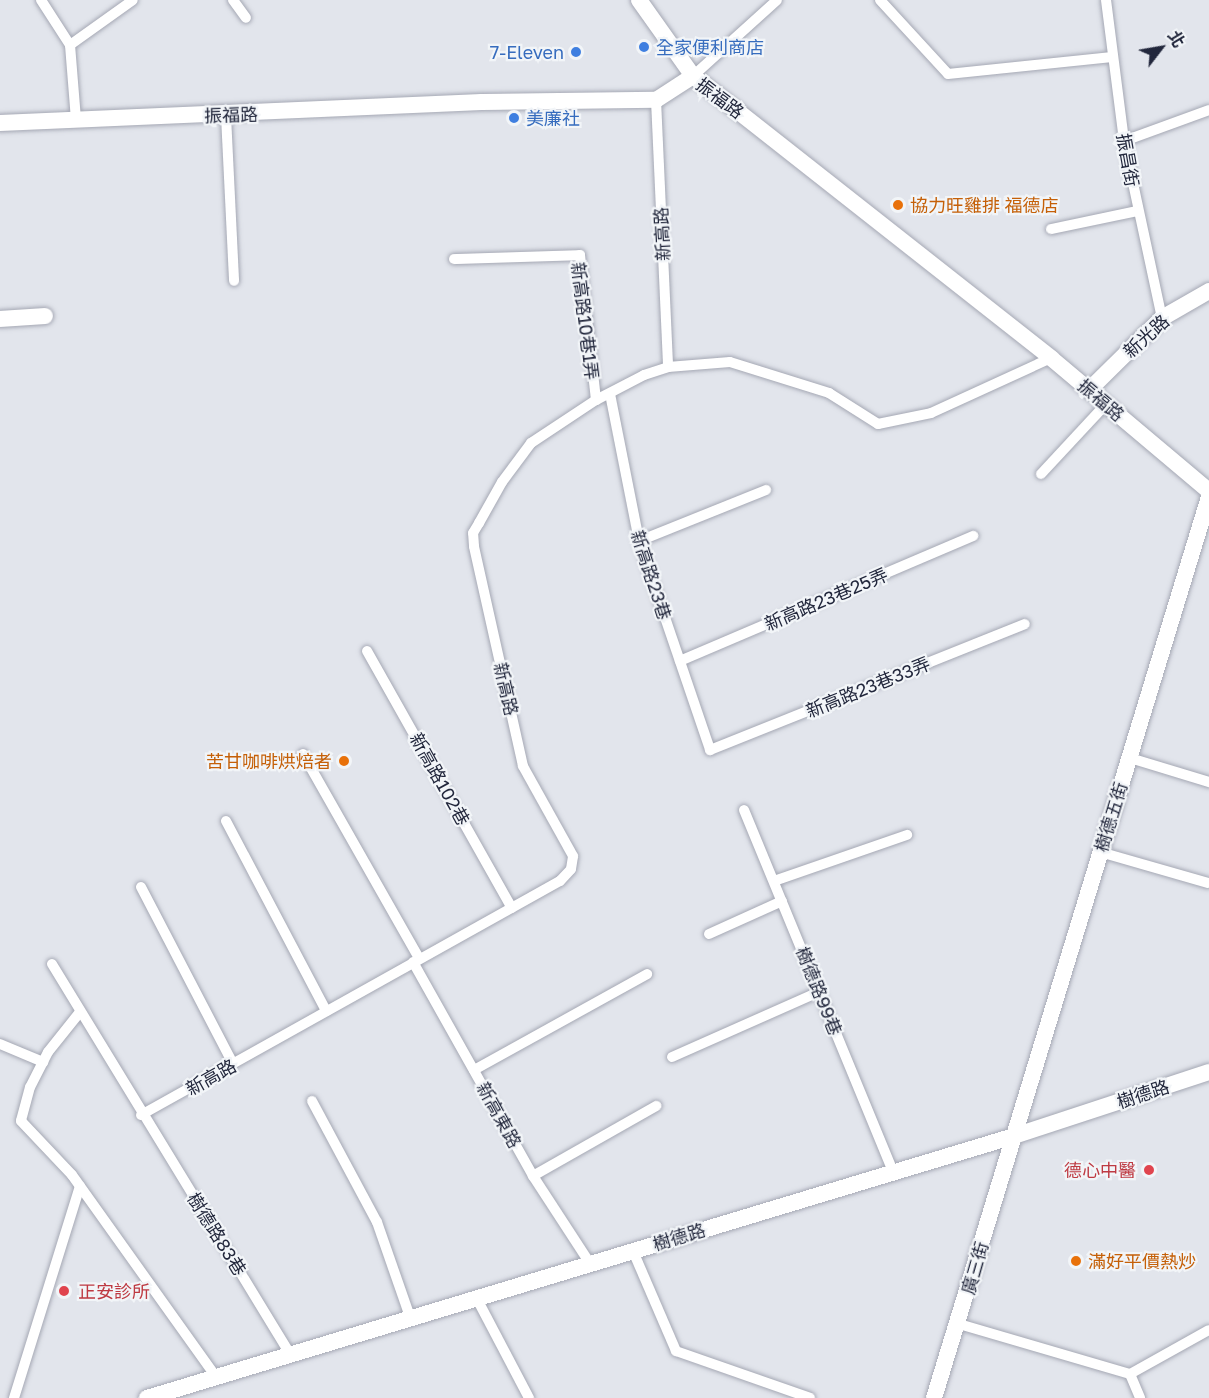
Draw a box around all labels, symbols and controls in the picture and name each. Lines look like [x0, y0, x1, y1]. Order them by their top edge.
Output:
north arrow [1131, 18, 1191, 78]
text: 北 [1164, 27, 1189, 51]
place label: 全家便利商店 [656, 36, 764, 58]
marker: 全家便利商店 [637, 40, 651, 54]
place label: 7-Eleven [490, 41, 564, 63]
marker: 7-Eleven [569, 45, 583, 59]
street label: 振福路 [692, 73, 748, 123]
street label: 振福路 [204, 103, 258, 127]
place label: 美廉社 [526, 107, 580, 129]
marker: 美廉社 [507, 111, 521, 125]
street label: 振昌街 [1113, 132, 1143, 188]
place label: 協力旺雞排 福德店 [910, 194, 1058, 216]
marker: 協力旺雞排 福德店 [891, 198, 905, 212]
street label: 新高路 [650, 206, 674, 262]
street label: 新高路10巷1弄 [567, 261, 603, 381]
street label: 新光路 [1119, 310, 1173, 362]
street label: 振福路 [1073, 374, 1129, 426]
street label: 新高路23巷 [626, 527, 676, 623]
street label: 新高路23巷25弄 [761, 563, 891, 635]
street label: 新高路23巷33弄 [803, 652, 933, 722]
street label: 新高路 [489, 660, 523, 718]
street label: 新高路102巷 [406, 729, 474, 829]
place label: 苦甘咖啡烘焙者 [206, 750, 332, 772]
marker: 苦甘咖啡烘焙者 [337, 754, 351, 768]
street label: 樹德五街 [1090, 779, 1132, 855]
street label: 樹德路99巷 [791, 943, 847, 1039]
street label: 新高路 [182, 1054, 240, 1100]
street label: 樹德路 [1114, 1075, 1172, 1113]
street label: 新高東路 [472, 1078, 526, 1152]
place label: 德心中醫 [1064, 1159, 1136, 1181]
marker: 德心中醫 [1140, 1161, 1158, 1179]
street label: 樹德路83巷 [183, 1189, 251, 1279]
street label: 樹德路 [650, 1219, 708, 1255]
street label: 廣三街 [957, 1239, 993, 1297]
place label: 滿好平價熱炒 [1088, 1250, 1196, 1272]
marker: 滿好平價熱炒 [1069, 1254, 1083, 1268]
place label: 正安診所 [78, 1280, 150, 1302]
marker: 正安診所 [55, 1282, 73, 1300]

